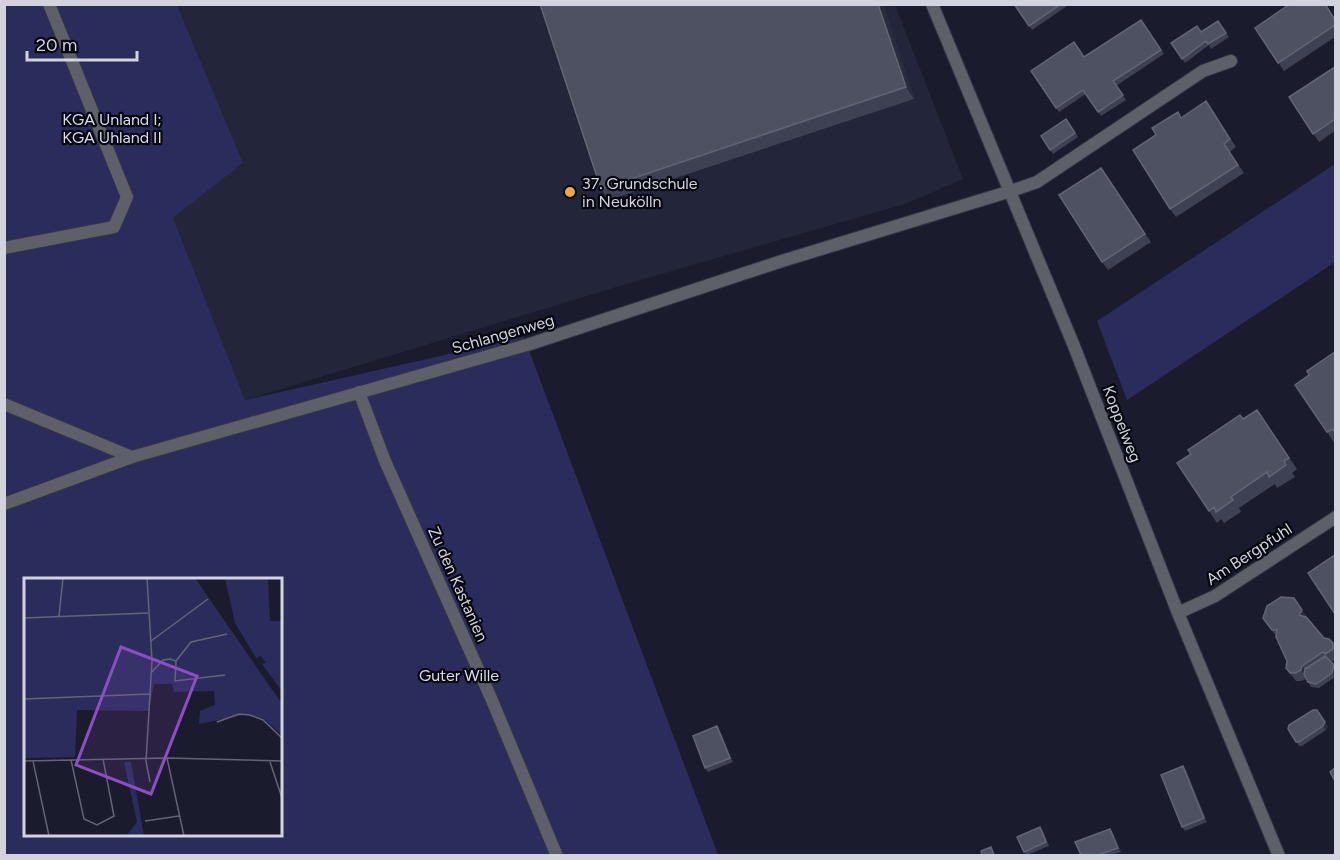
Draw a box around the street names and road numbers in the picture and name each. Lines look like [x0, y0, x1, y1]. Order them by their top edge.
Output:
street label: Schlangenweg [450, 310, 556, 358]
street label: Koppelweg [1099, 383, 1145, 465]
street label: Am Bergpfuhl [1203, 519, 1295, 589]
street label: Zu den Kastanien [424, 524, 492, 644]

